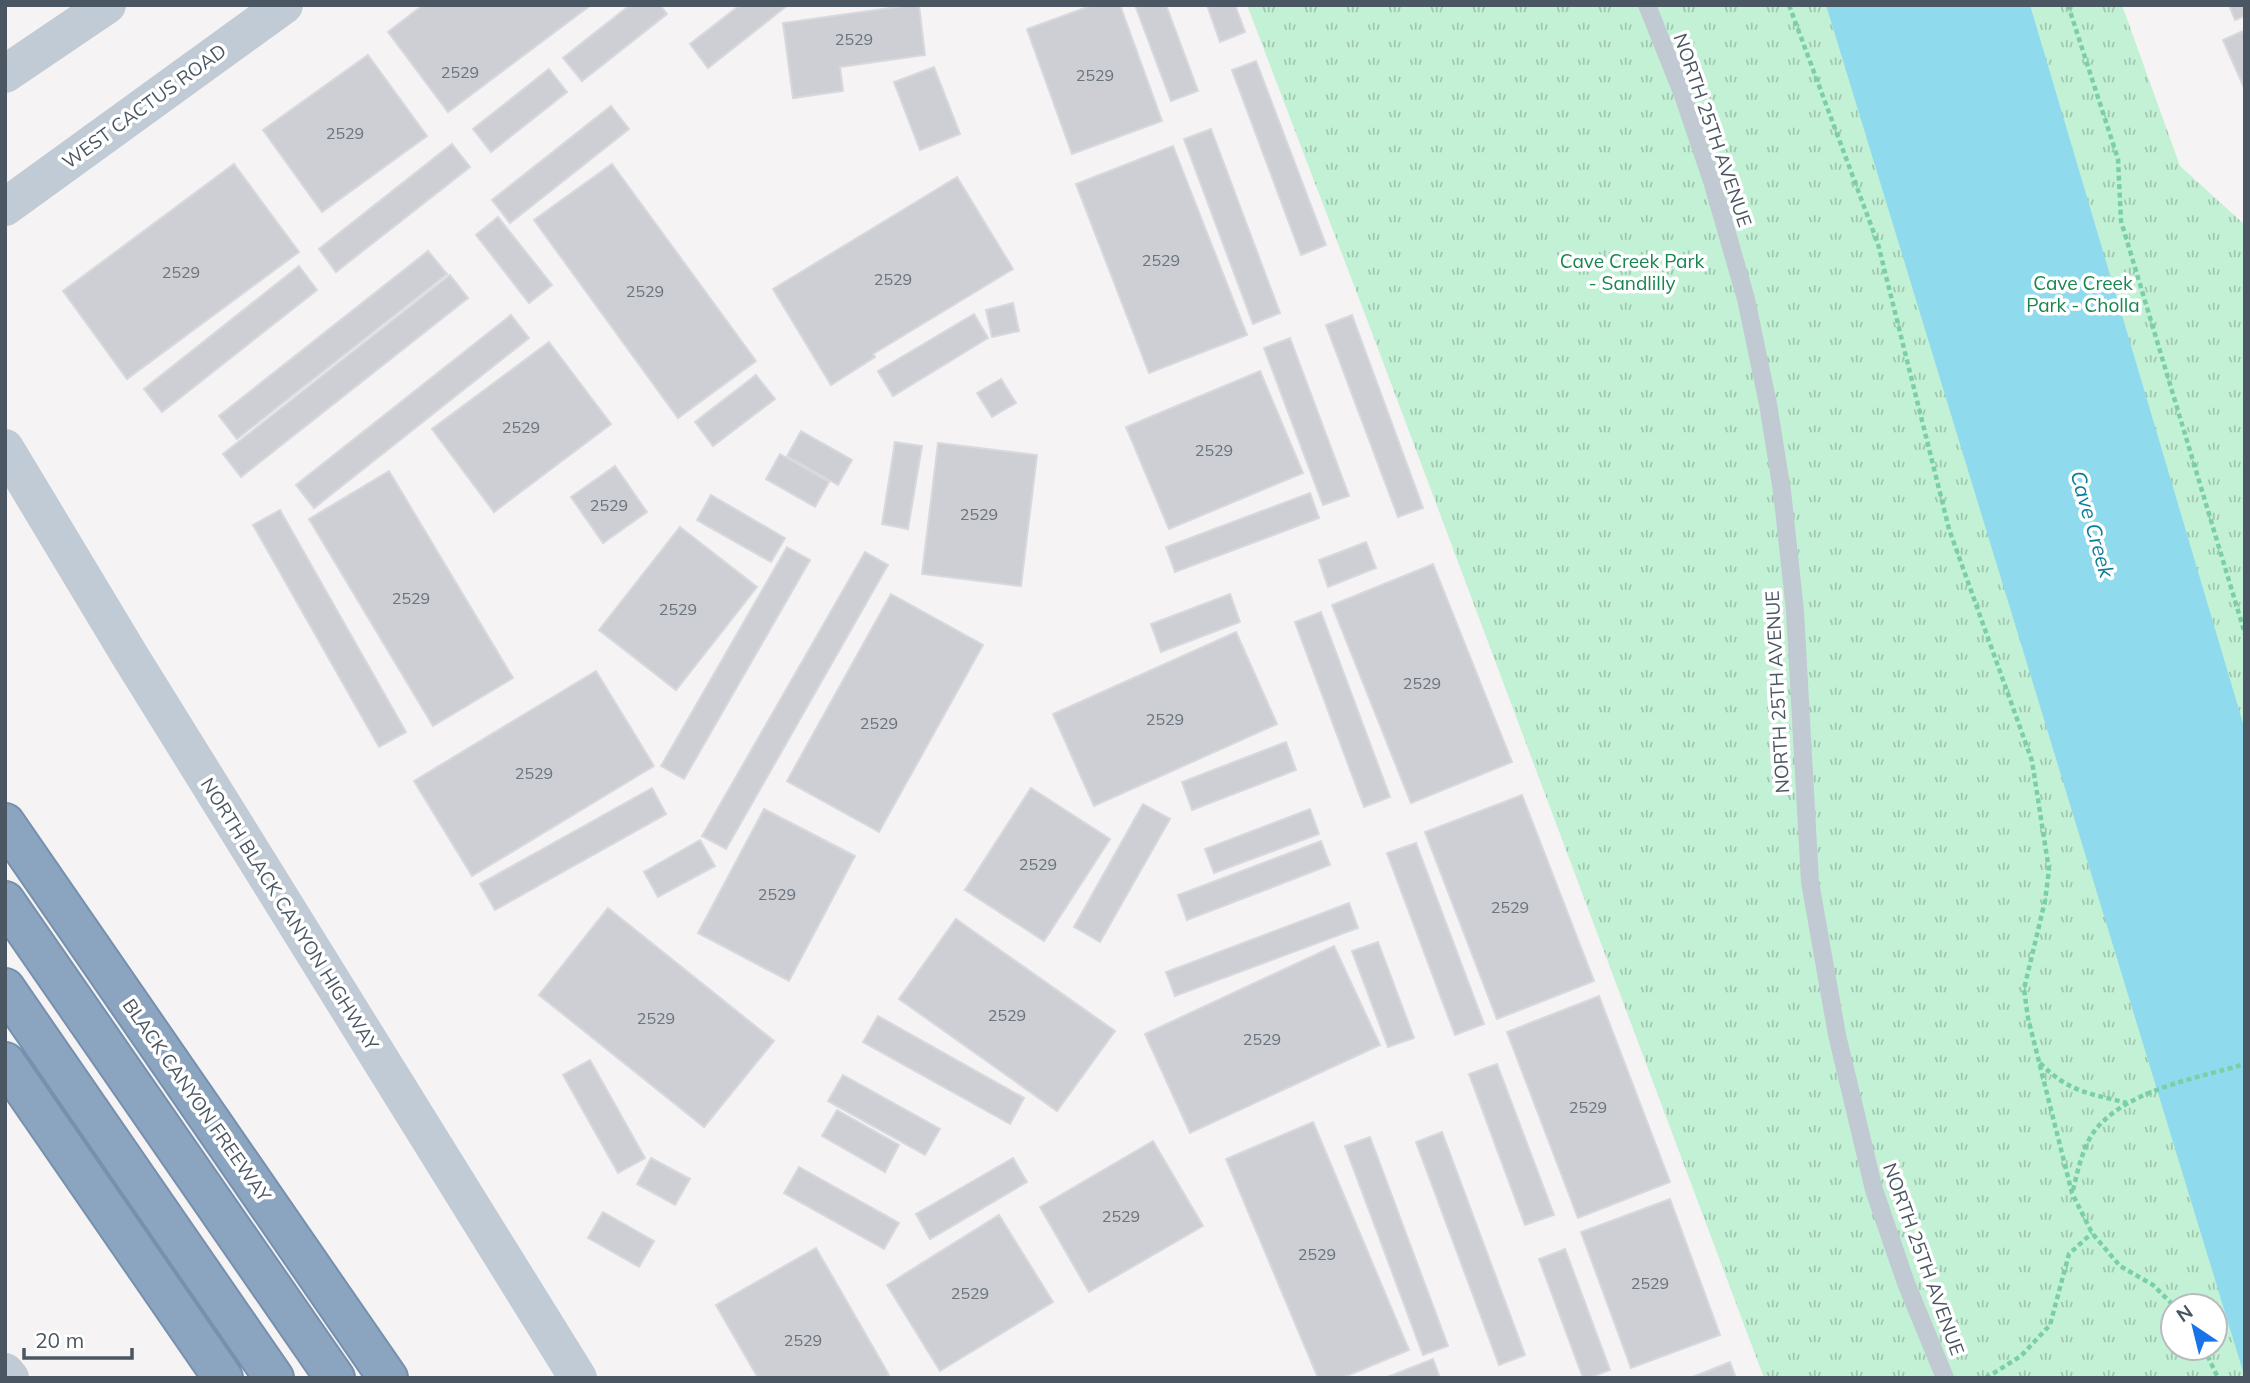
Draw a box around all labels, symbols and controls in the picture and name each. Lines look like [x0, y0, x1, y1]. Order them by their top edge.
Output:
house number: 2529 [835, 29, 873, 49]
street label: NORTH 25TH AVENUE [1669, 30, 1757, 230]
street label: WEST CACTUS ROAD [57, 38, 231, 174]
house number: 2529 [441, 62, 479, 82]
house number: 2529 [1076, 65, 1114, 85]
house number: 2529 [326, 123, 364, 143]
park label: Cave Creek Park - Sandlilly [1560, 249, 1704, 295]
house number: 2529 [1142, 250, 1180, 270]
house number: 2529 [162, 262, 200, 282]
house number: 2529 [874, 269, 912, 289]
park label: Cave Creek Park - Cholla [2026, 271, 2140, 317]
house number: 2529 [626, 281, 664, 301]
house number: 2529 [502, 417, 540, 437]
house number: 2529 [1195, 440, 1233, 460]
water label: Cave Creek [2065, 468, 2121, 582]
house number: 2529 [590, 495, 628, 515]
house number: 2529 [960, 504, 998, 524]
house number: 2529 [392, 588, 430, 608]
street label: NORTH 25TH AVENUE [1760, 590, 1794, 794]
house number: 2529 [659, 599, 697, 619]
house number: 2529 [1403, 673, 1441, 693]
house number: 2529 [1146, 709, 1184, 729]
house number: 2529 [860, 713, 898, 733]
house number: 2529 [515, 763, 553, 783]
street label: NORTH BLACK CANYON HIGHWAY [196, 773, 384, 1055]
house number: 2529 [1019, 854, 1057, 874]
house number: 2529 [758, 884, 796, 904]
house number: 2529 [1491, 897, 1529, 917]
street label: BLACK CANYON FREEWAY [118, 994, 277, 1207]
house number: 2529 [988, 1005, 1026, 1025]
house number: 2529 [637, 1008, 675, 1028]
house number: 2529 [1243, 1029, 1281, 1049]
house number: 2529 [1569, 1097, 1607, 1117]
street label: NORTH 25TH AVENUE [1878, 1160, 1970, 1358]
house number: 2529 [1102, 1206, 1140, 1226]
house number: 2529 [1298, 1244, 1336, 1264]
house number: 2529 [1631, 1273, 1669, 1293]
house number: 2529 [951, 1283, 989, 1303]
north arrow [2159, 1292, 2229, 1362]
text: N [2171, 1299, 2197, 1327]
scale bar [24, 1316, 133, 1360]
text: 20 m [35, 1327, 84, 1353]
house number: 2529 [784, 1330, 822, 1350]

